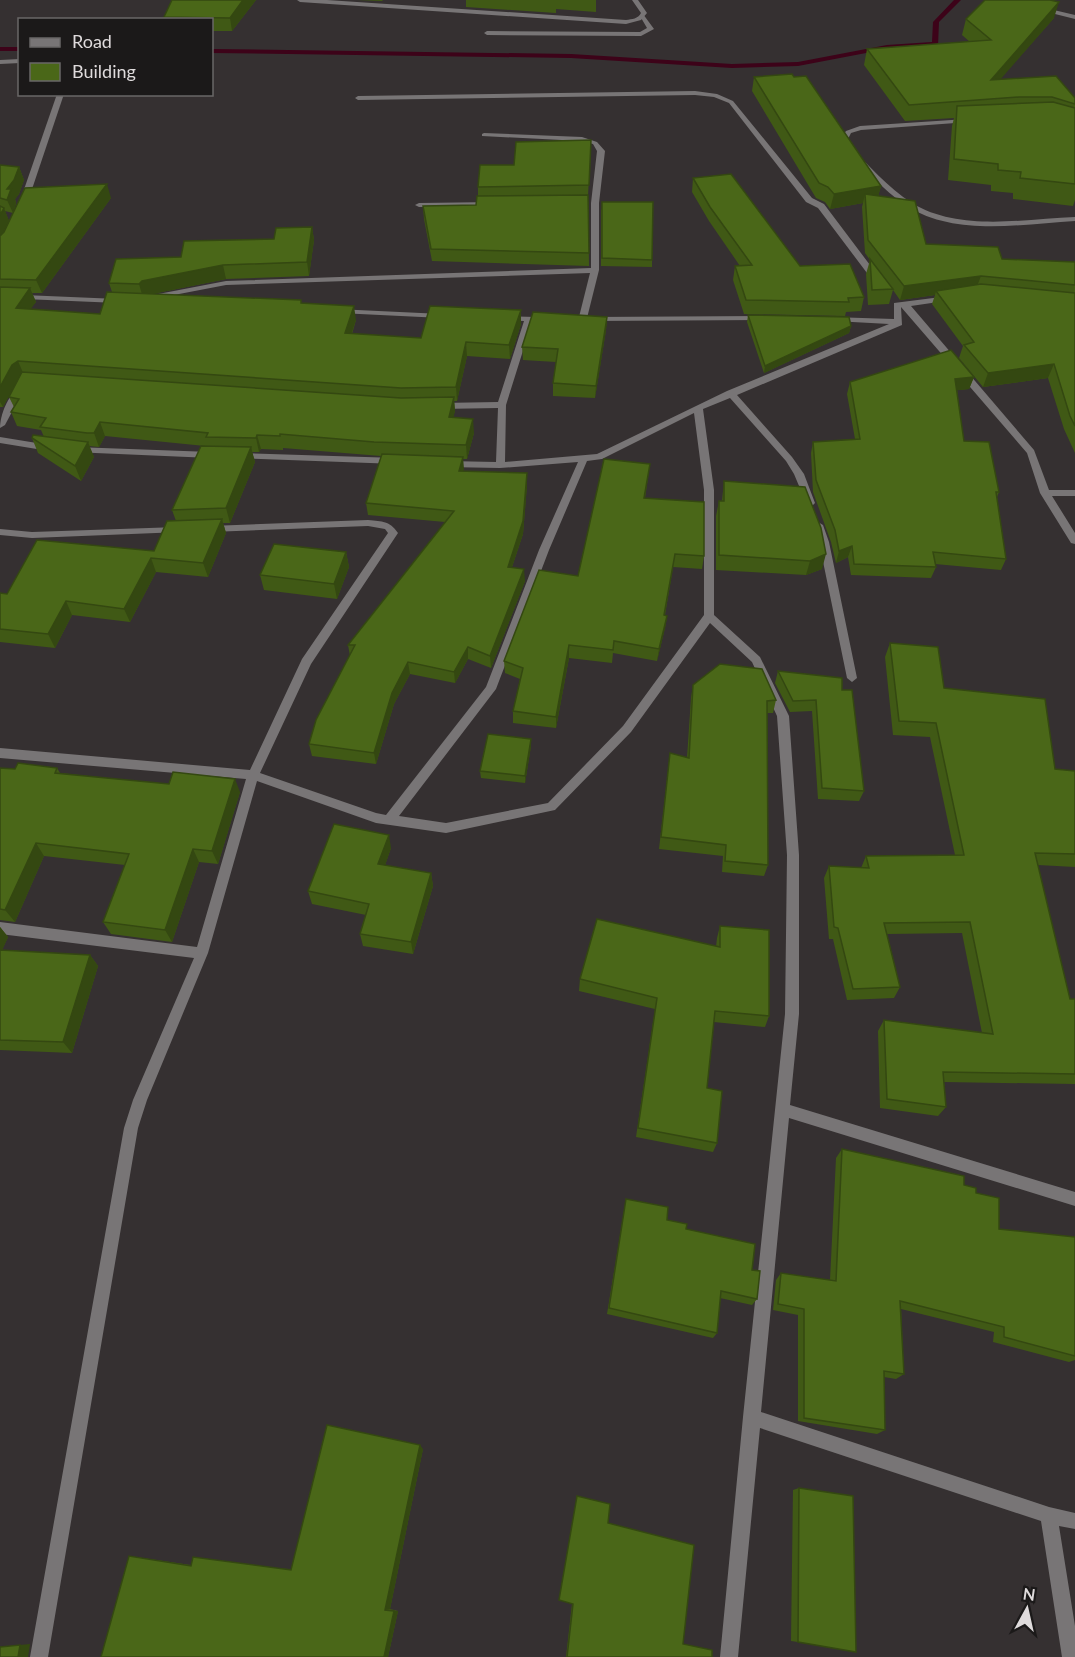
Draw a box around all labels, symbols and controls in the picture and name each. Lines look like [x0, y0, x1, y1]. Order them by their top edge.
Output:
legend [18, 18, 213, 96]
text: Road [72, 30, 112, 52]
text: Building [72, 60, 136, 82]
north arrow [997, 1579, 1057, 1639]
text: N [1022, 1583, 1037, 1604]

